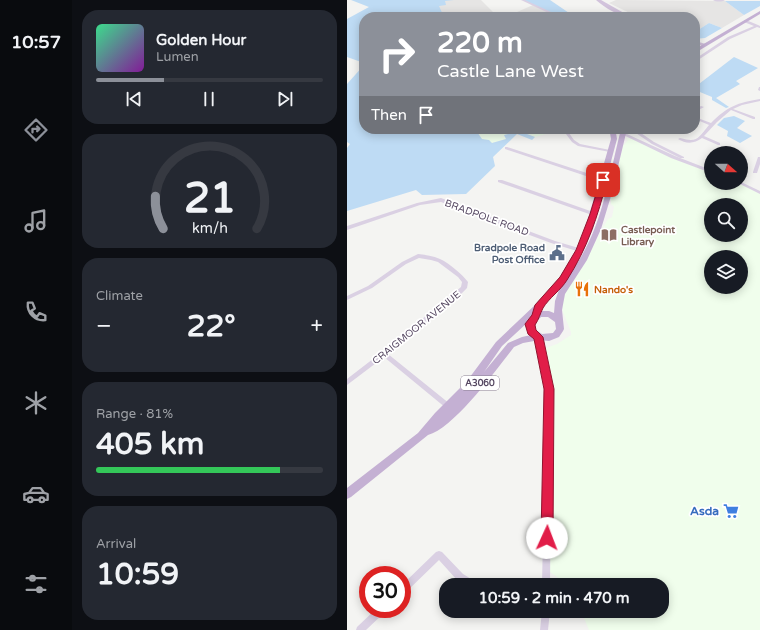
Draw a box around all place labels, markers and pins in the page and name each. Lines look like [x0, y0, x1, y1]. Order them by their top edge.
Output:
pin [586, 163, 620, 197]
place label: Castlepoint Library [621, 224, 675, 248]
library icon: Castlepoint Library [600, 226, 618, 244]
place label: Bradpole Road Post Office [474, 242, 545, 266]
public building icon: Bradpole Road Post Office [548, 244, 566, 262]
restaurant icon: Nando's [573, 280, 591, 298]
place label: Nando's [594, 284, 633, 296]
supermarket icon: Asda [722, 502, 740, 520]
place label: Asda [690, 504, 719, 518]

